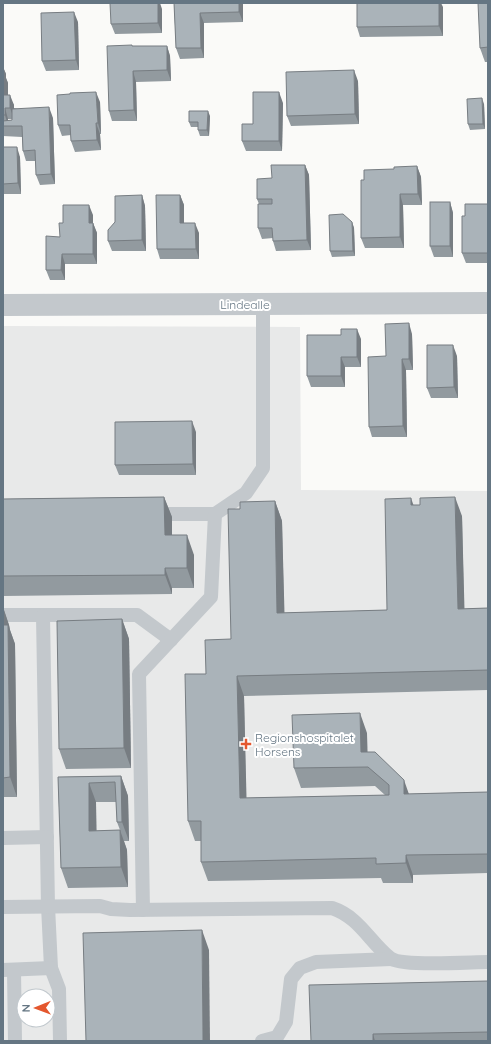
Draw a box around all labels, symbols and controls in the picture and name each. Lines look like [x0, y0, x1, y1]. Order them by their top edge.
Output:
street label: Lindealle [220, 297, 270, 312]
place label: Regionshospitalet Horsens [255, 730, 354, 759]
marker: Regionshospitalet Horsens [240, 738, 252, 750]
north arrow [16, 988, 56, 1028]
text: N [19, 1004, 33, 1012]

